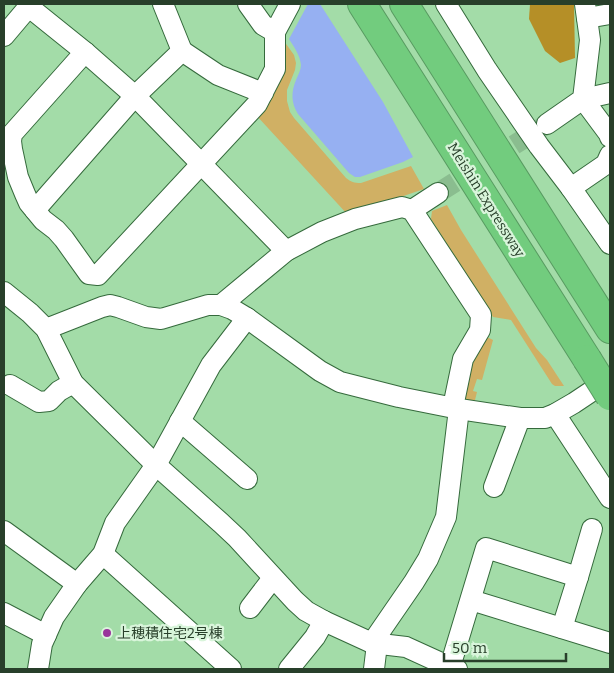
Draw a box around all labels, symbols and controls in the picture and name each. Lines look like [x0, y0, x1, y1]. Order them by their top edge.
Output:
street label: Meishin Expressway [444, 140, 528, 261]
place label: 上穂積住宅2号棟 [117, 625, 223, 642]
marker: 上穂積住宅2号棟 [101, 627, 113, 639]
scale bar [444, 630, 566, 662]
text: 50 m [452, 639, 488, 657]

